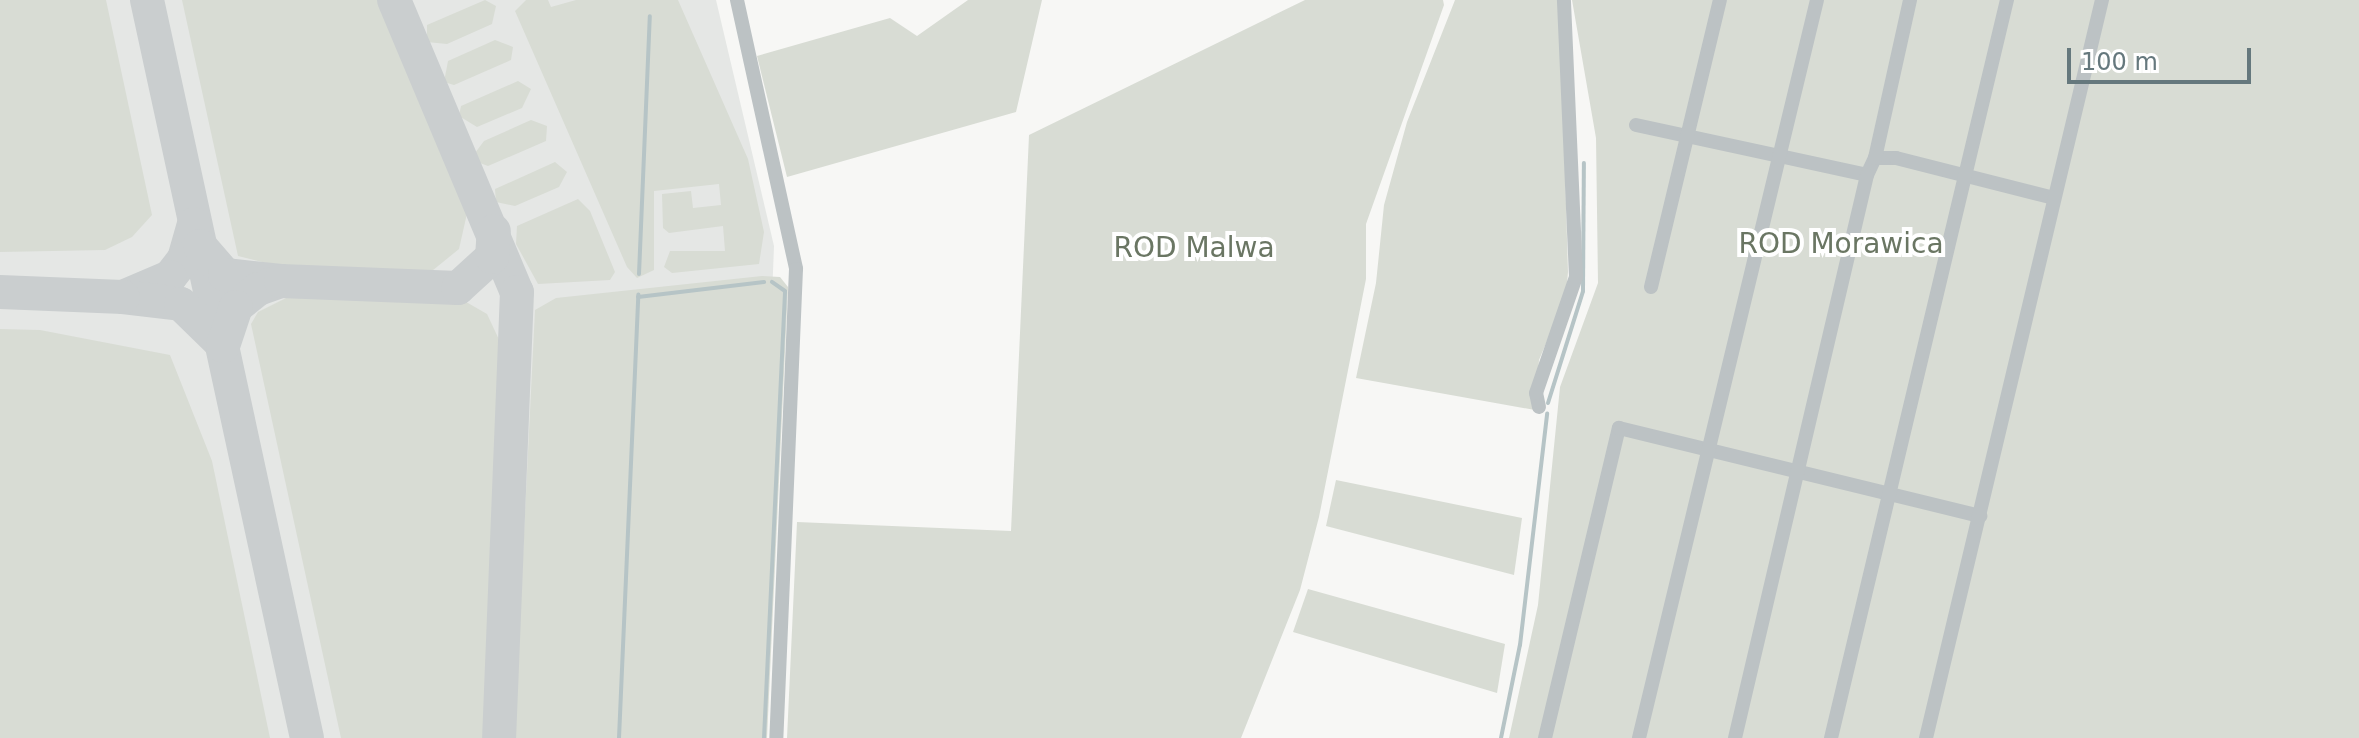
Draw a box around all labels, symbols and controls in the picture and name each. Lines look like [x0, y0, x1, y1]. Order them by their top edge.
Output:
scale bar [2071, 32, 2255, 82]
text: 100 m [2081, 48, 2158, 76]
park label: ROD Morawica [1738, 227, 1944, 261]
park label: ROD Malwa [1113, 231, 1275, 265]

